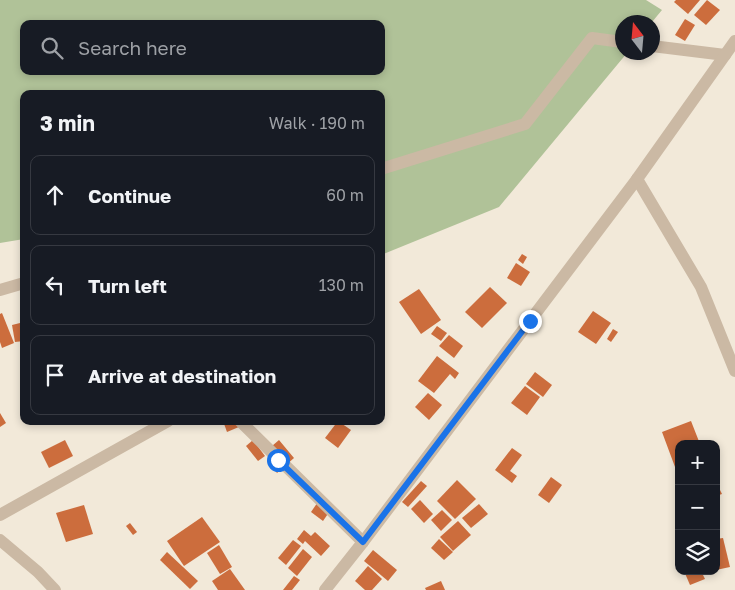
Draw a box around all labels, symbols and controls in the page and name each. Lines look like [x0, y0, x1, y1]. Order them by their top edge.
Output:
north arrow [615, 15, 660, 60]
search box [20, 20, 385, 75]
icon: search [38, 34, 66, 62]
text: Search here [78, 36, 187, 59]
text: 3 min [40, 110, 95, 136]
text: Walk · 190 m [269, 113, 365, 133]
icon: ahead [41, 181, 69, 209]
text: Continue [88, 184, 171, 207]
text: 60 m [326, 185, 364, 205]
icon: left [41, 271, 69, 299]
text: Turn left [88, 274, 167, 297]
text: 130 m [319, 275, 364, 295]
route end [519, 310, 542, 333]
icon: arrive [41, 361, 69, 389]
text: Arrive at destination [88, 364, 276, 387]
map controls [675, 440, 720, 575]
button: + [675, 440, 720, 485]
route start [267, 449, 290, 472]
button: − [675, 485, 720, 530]
button: layers [675, 530, 720, 575]

